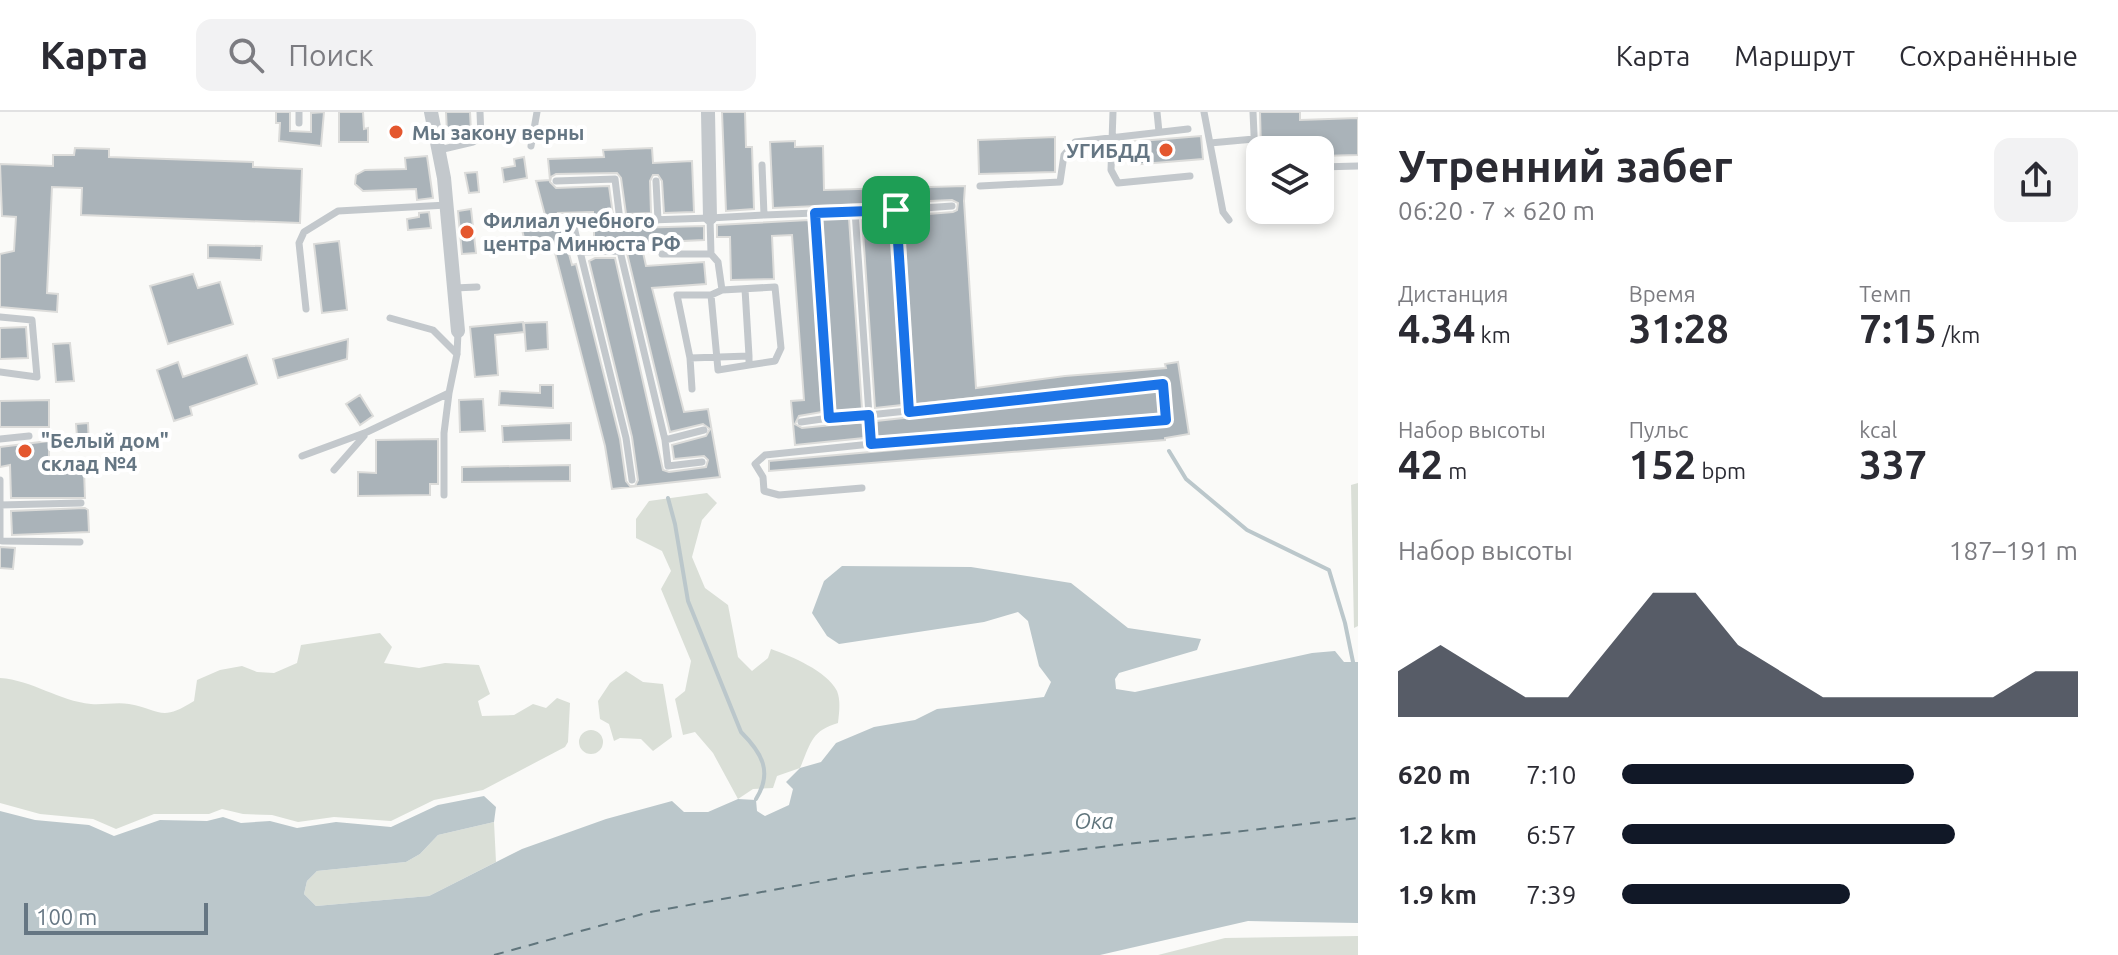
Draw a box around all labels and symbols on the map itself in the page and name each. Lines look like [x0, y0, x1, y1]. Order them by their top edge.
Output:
place label: Мы закону верны [412, 121, 584, 144]
marker: Мы закону верны [387, 123, 405, 141]
place label: УГИБДД [1066, 139, 1150, 162]
marker: УГИБДД [1157, 141, 1175, 159]
pin [862, 176, 930, 244]
place label: Филиал учебного центра Минюста РФ [483, 209, 681, 255]
marker: Филиал учебного центра Минюста РФ [458, 223, 476, 241]
place label: "Белый дом" склад №4 [41, 429, 169, 475]
marker: "Белый дом" склад №4 [16, 442, 34, 460]
water label: Ока [1074, 808, 1114, 833]
scale bar [24, 899, 208, 935]

